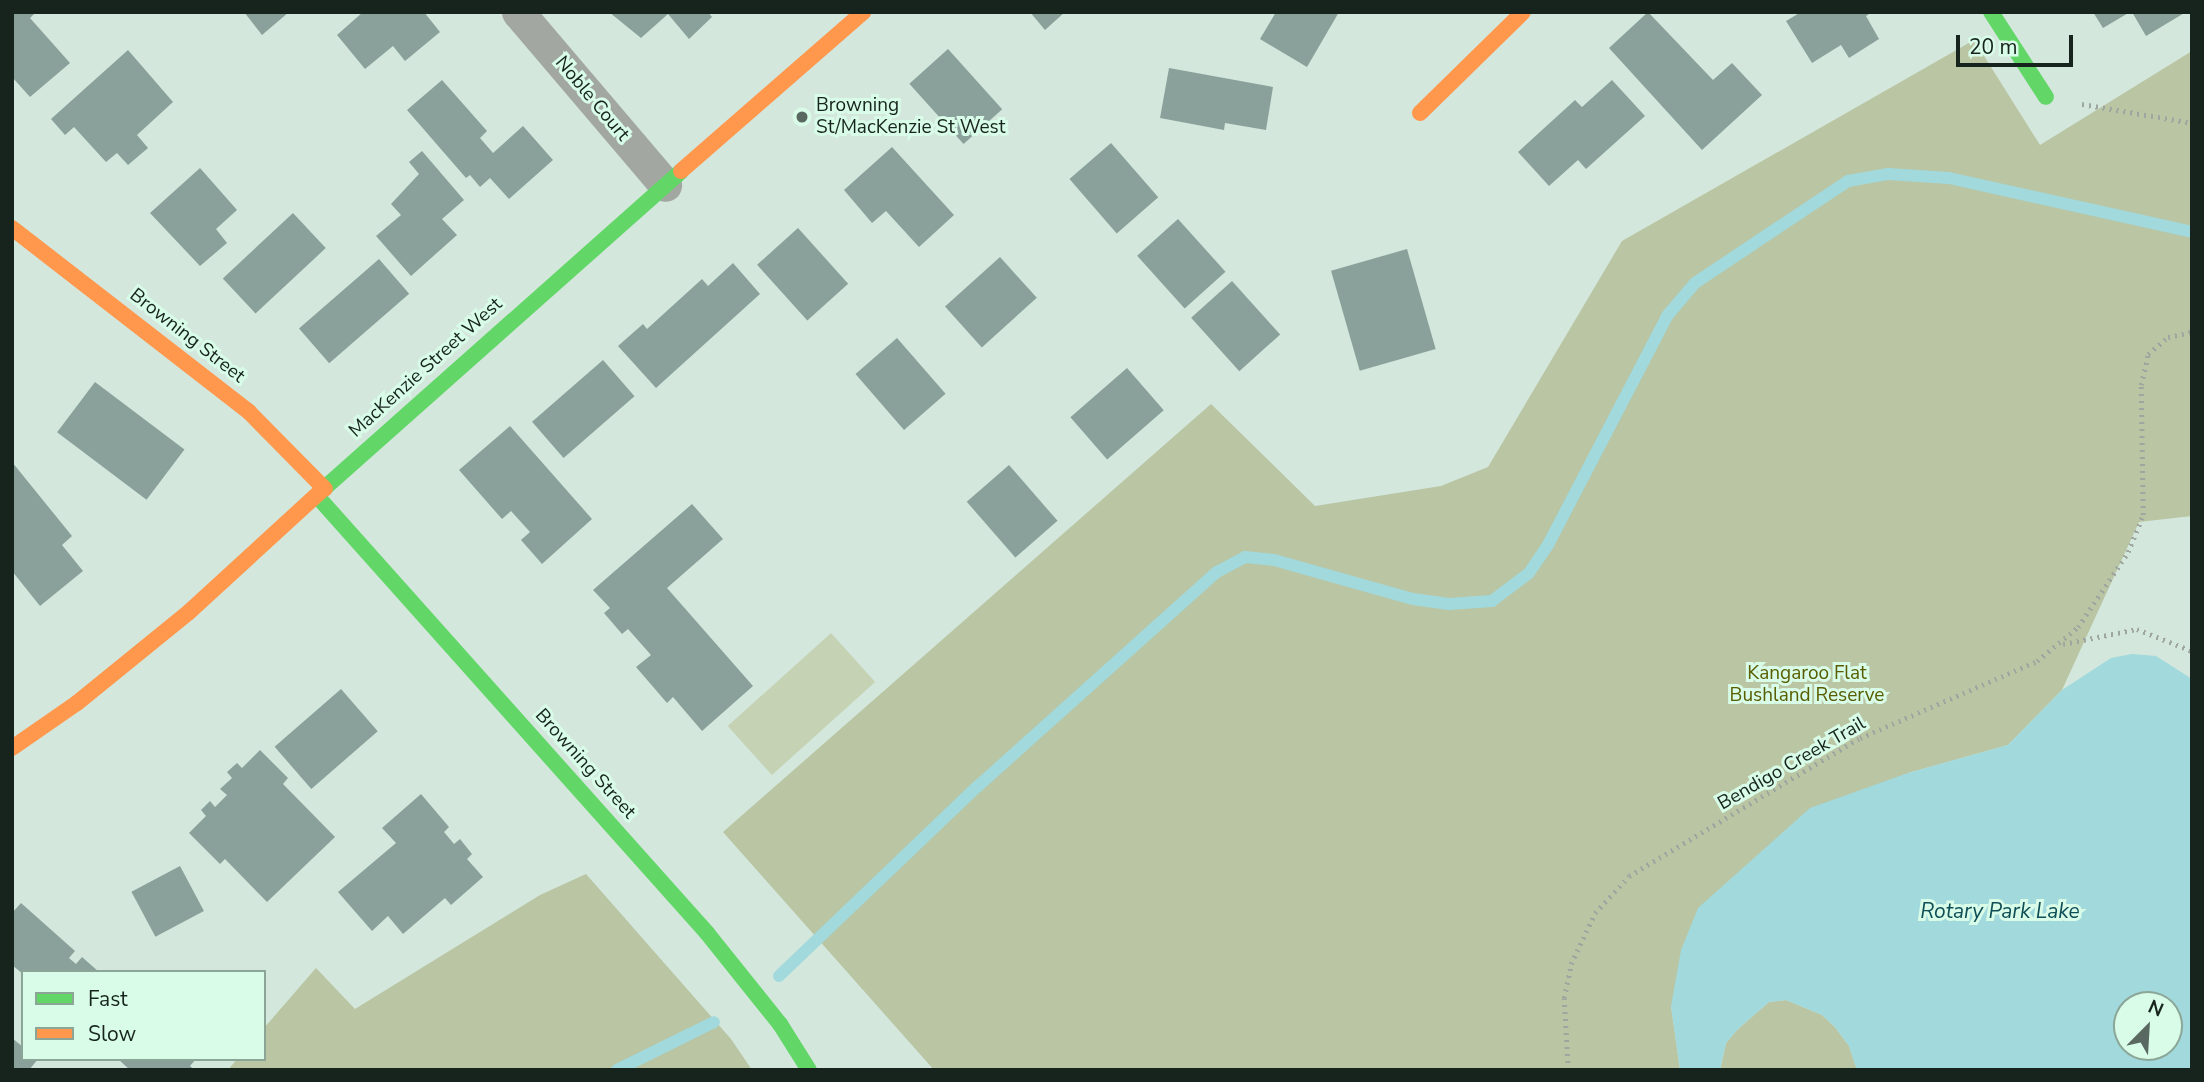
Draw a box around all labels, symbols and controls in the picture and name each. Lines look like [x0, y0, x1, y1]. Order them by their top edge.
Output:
scale bar [1959, 21, 2076, 65]
text: 20 m [1969, 33, 2018, 61]
street label: Noble Court [550, 52, 634, 146]
place label: Browning St/MacKenzie St West [816, 95, 1005, 139]
marker: Browning St/MacKenzie St West [794, 109, 810, 125]
street label: Browning Street [125, 284, 249, 388]
street label: MacKenzie Street West [345, 293, 507, 443]
park label: Kangaroo Flat Bushland Reserve [1730, 663, 1884, 707]
street label: Browning Street [530, 704, 640, 824]
street label: Bendigo Creek Trail [1714, 712, 1870, 816]
water label: Rotary Park Lake [1920, 898, 2080, 924]
legend [21, 970, 266, 1061]
text: Fast [88, 985, 128, 1013]
north arrow [2113, 991, 2183, 1061]
text: N [2144, 994, 2168, 1023]
text: Slow [88, 1020, 136, 1048]

